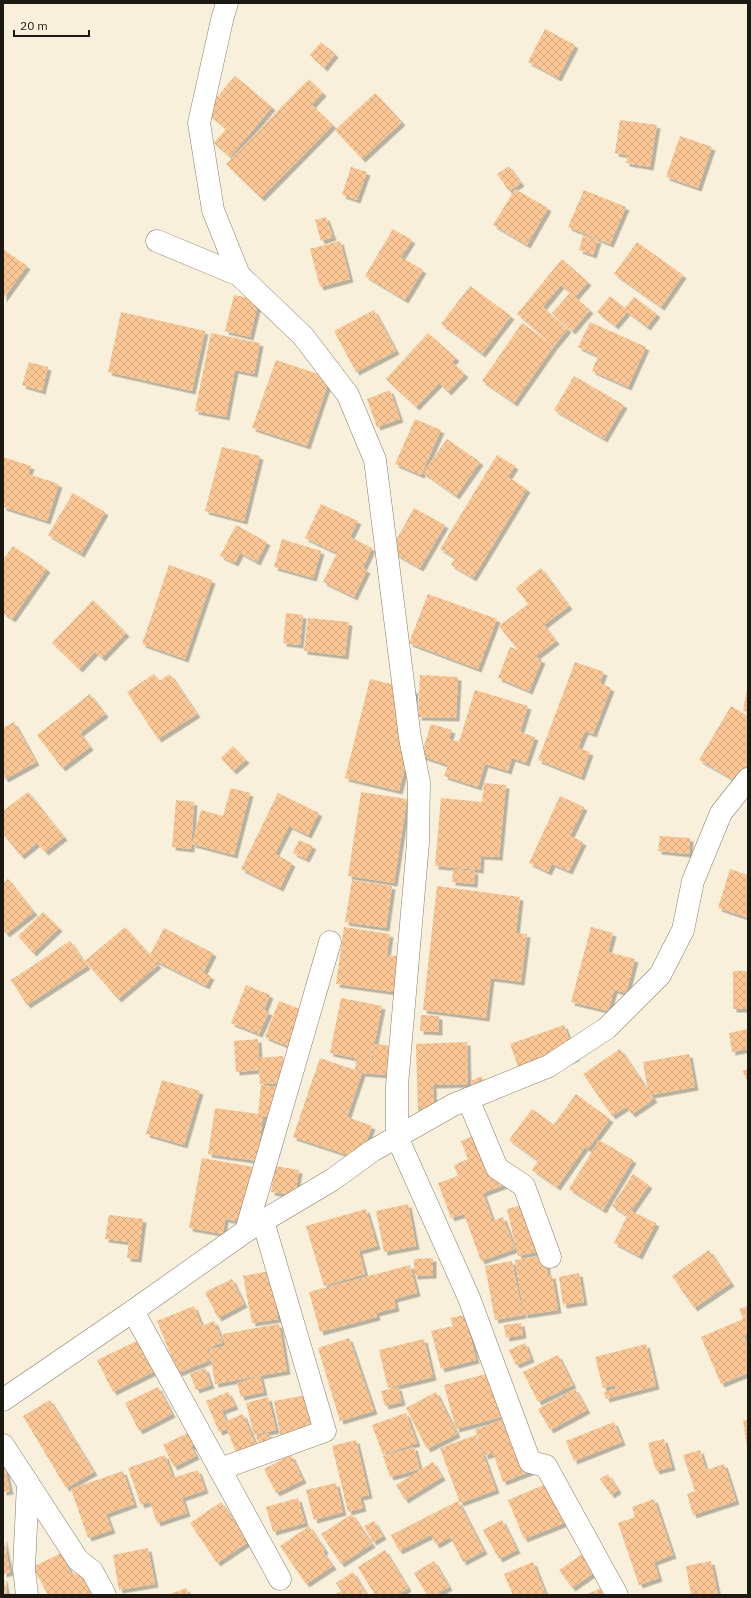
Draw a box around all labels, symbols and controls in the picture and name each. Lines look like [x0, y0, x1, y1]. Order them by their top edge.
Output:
scale bar [14, 12, 89, 38]
text: 20 m [20, 18, 48, 33]

